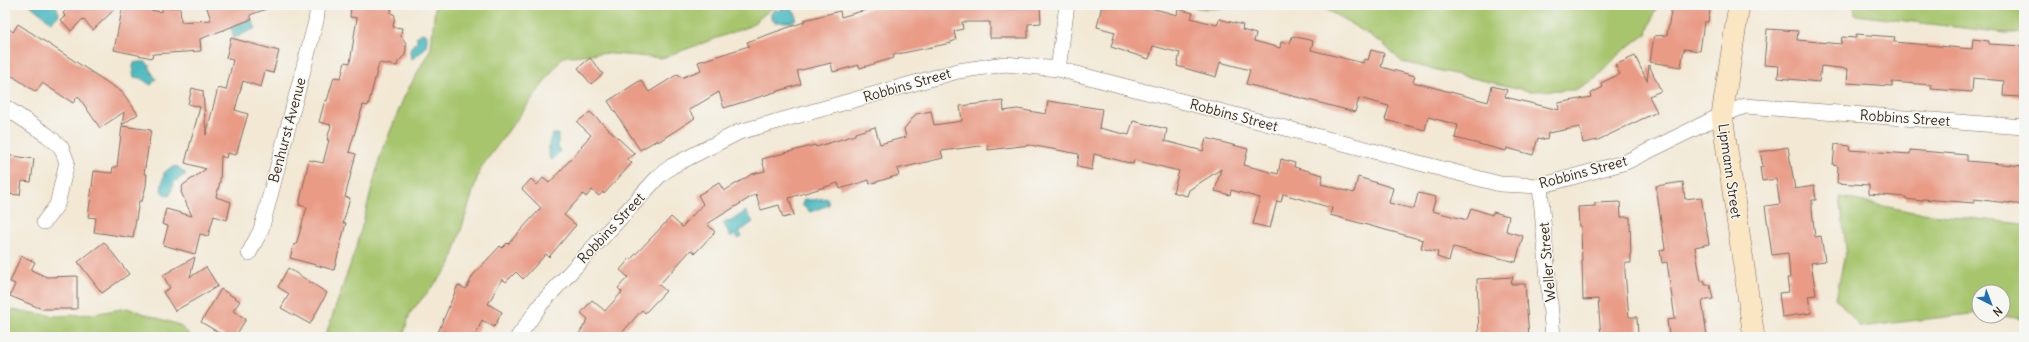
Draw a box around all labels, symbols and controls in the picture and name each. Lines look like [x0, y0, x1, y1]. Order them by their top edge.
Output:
street label: Robbins Street [861, 64, 953, 106]
street label: Benhurst Avenue [264, 75, 310, 185]
street label: Robbins Street [1188, 95, 1280, 135]
street label: Robbins Street [1859, 106, 1951, 130]
street label: Lipmann Street [1714, 122, 1746, 220]
street label: Robbins Street [1537, 152, 1629, 192]
street label: Robbins Street [574, 189, 649, 267]
street label: Weller Street [1535, 221, 1559, 303]
north arrow [1971, 284, 2011, 324]
text: N [1990, 304, 2005, 319]

